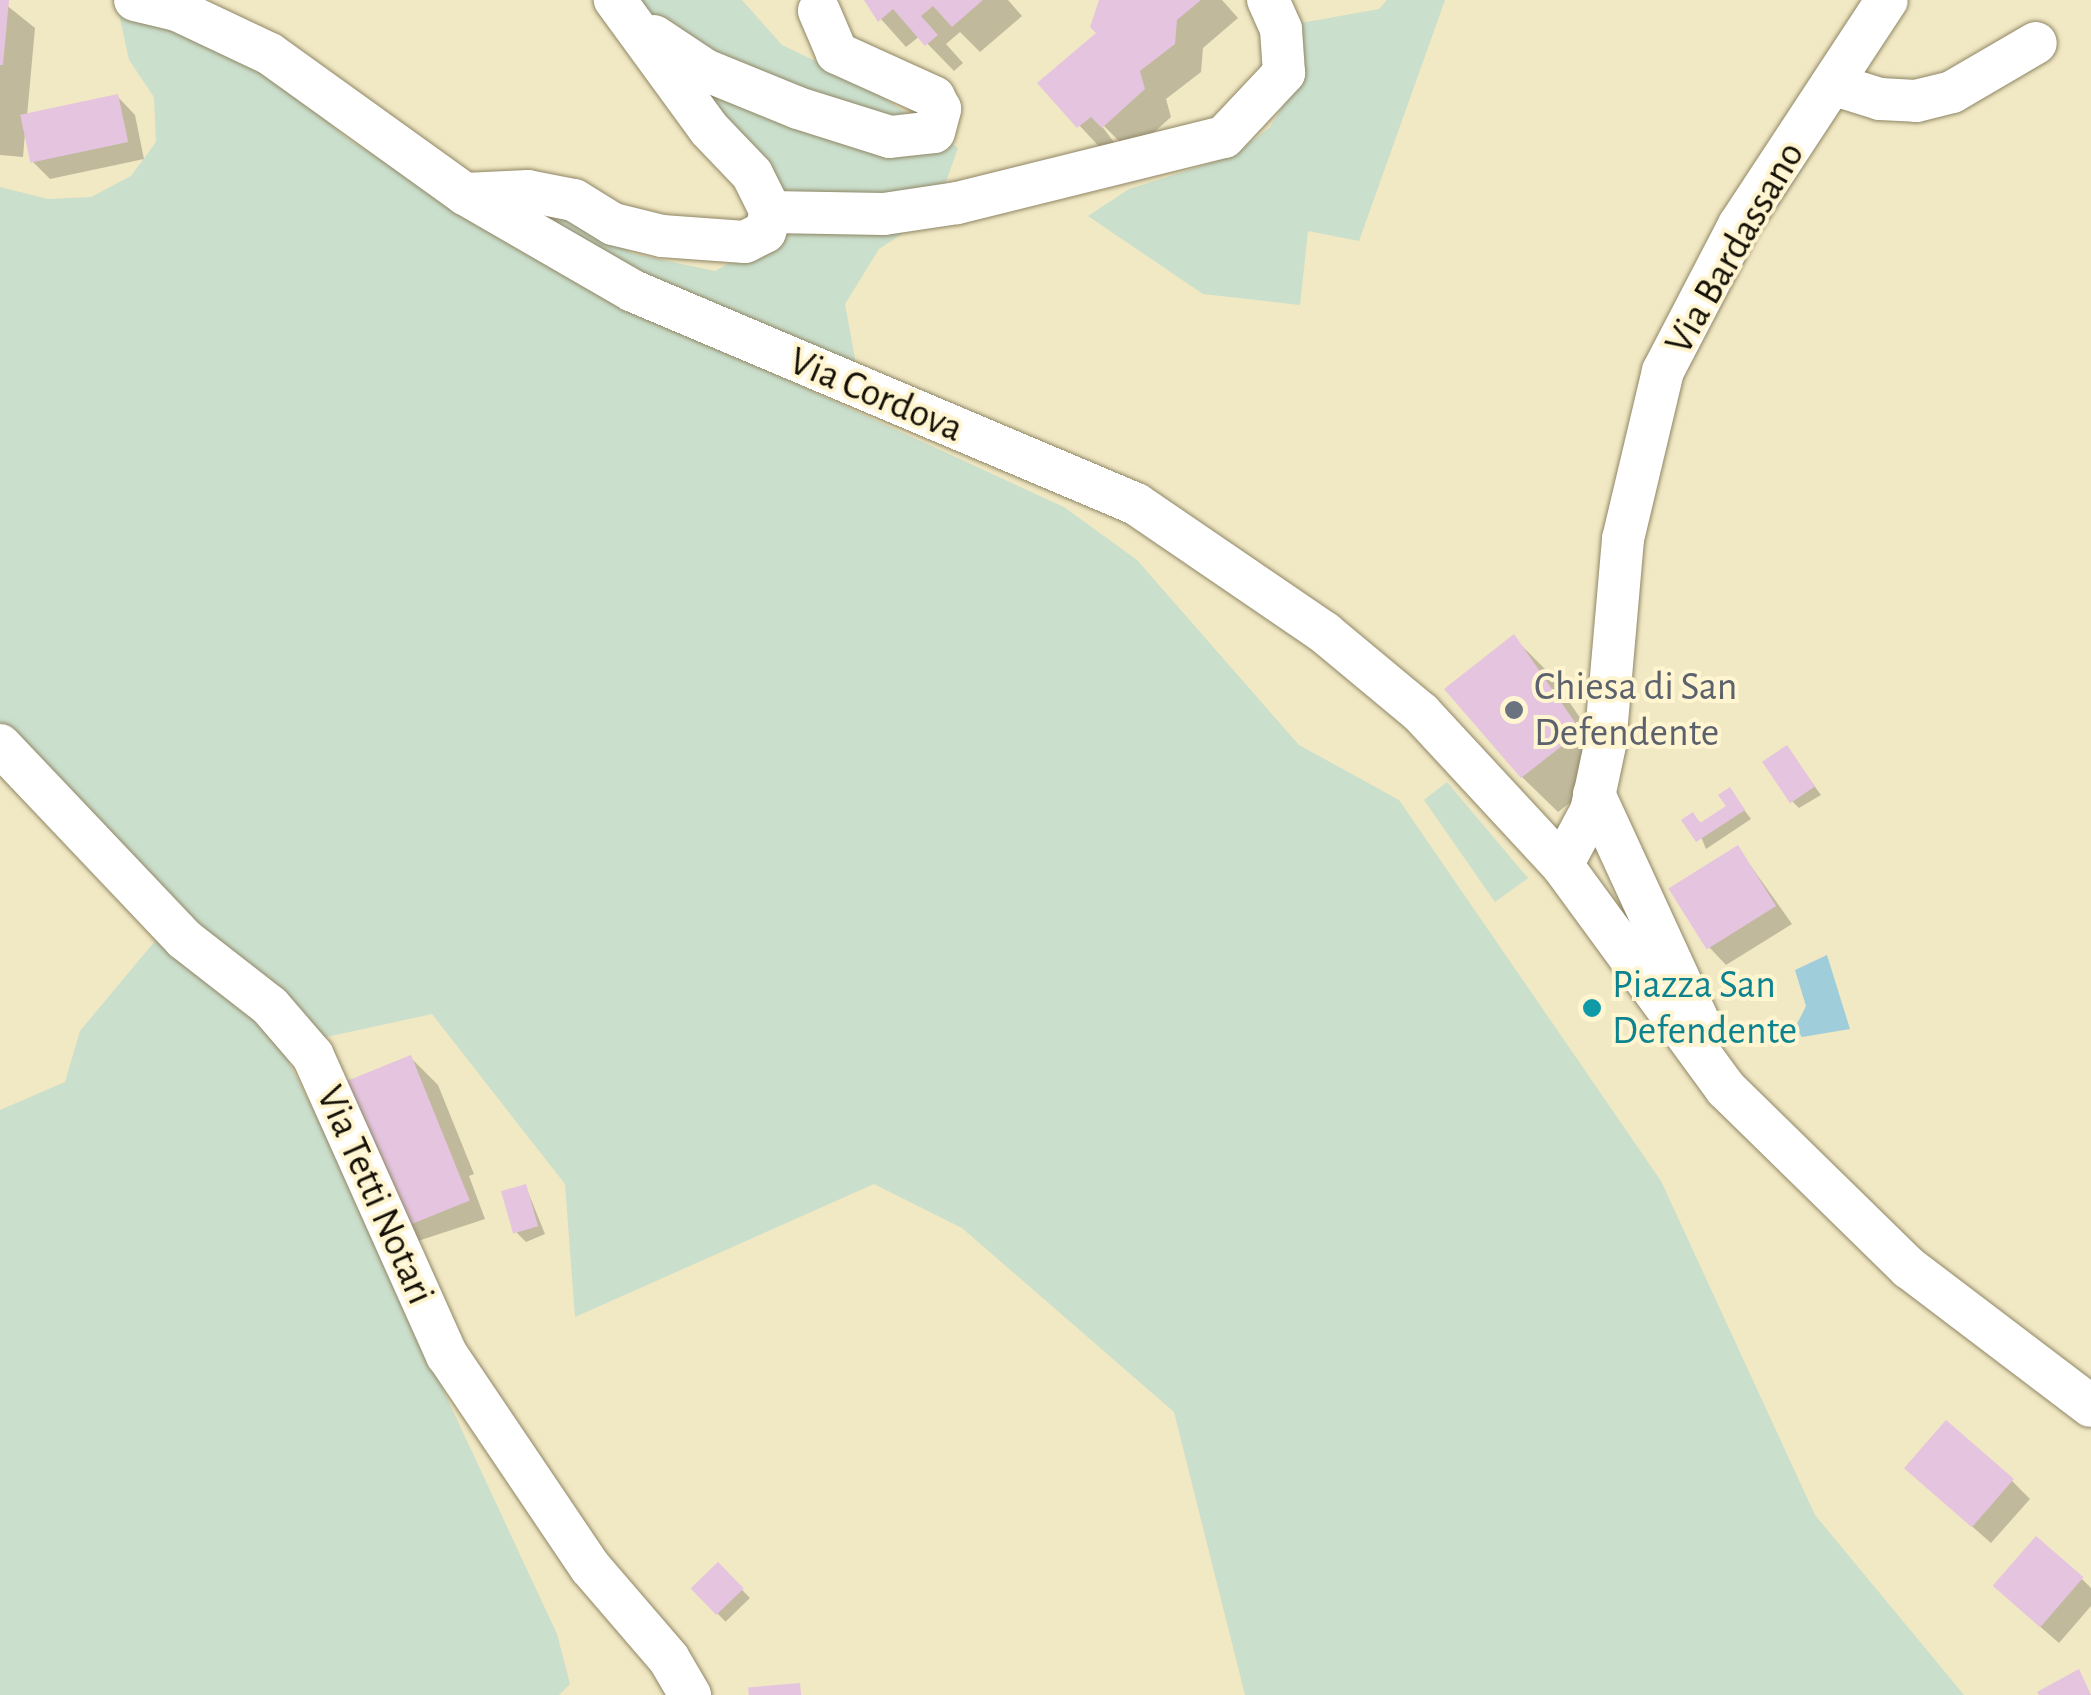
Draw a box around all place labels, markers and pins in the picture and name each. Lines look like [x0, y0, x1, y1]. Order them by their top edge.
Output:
place label: Chiesa di San Defendente [1534, 663, 1737, 757]
marker: Chiesa di San Defendente [1503, 699, 1525, 721]
place label: Piazza San Defendente [1612, 961, 1797, 1055]
marker: Piazza San Defendente [1581, 997, 1603, 1019]

